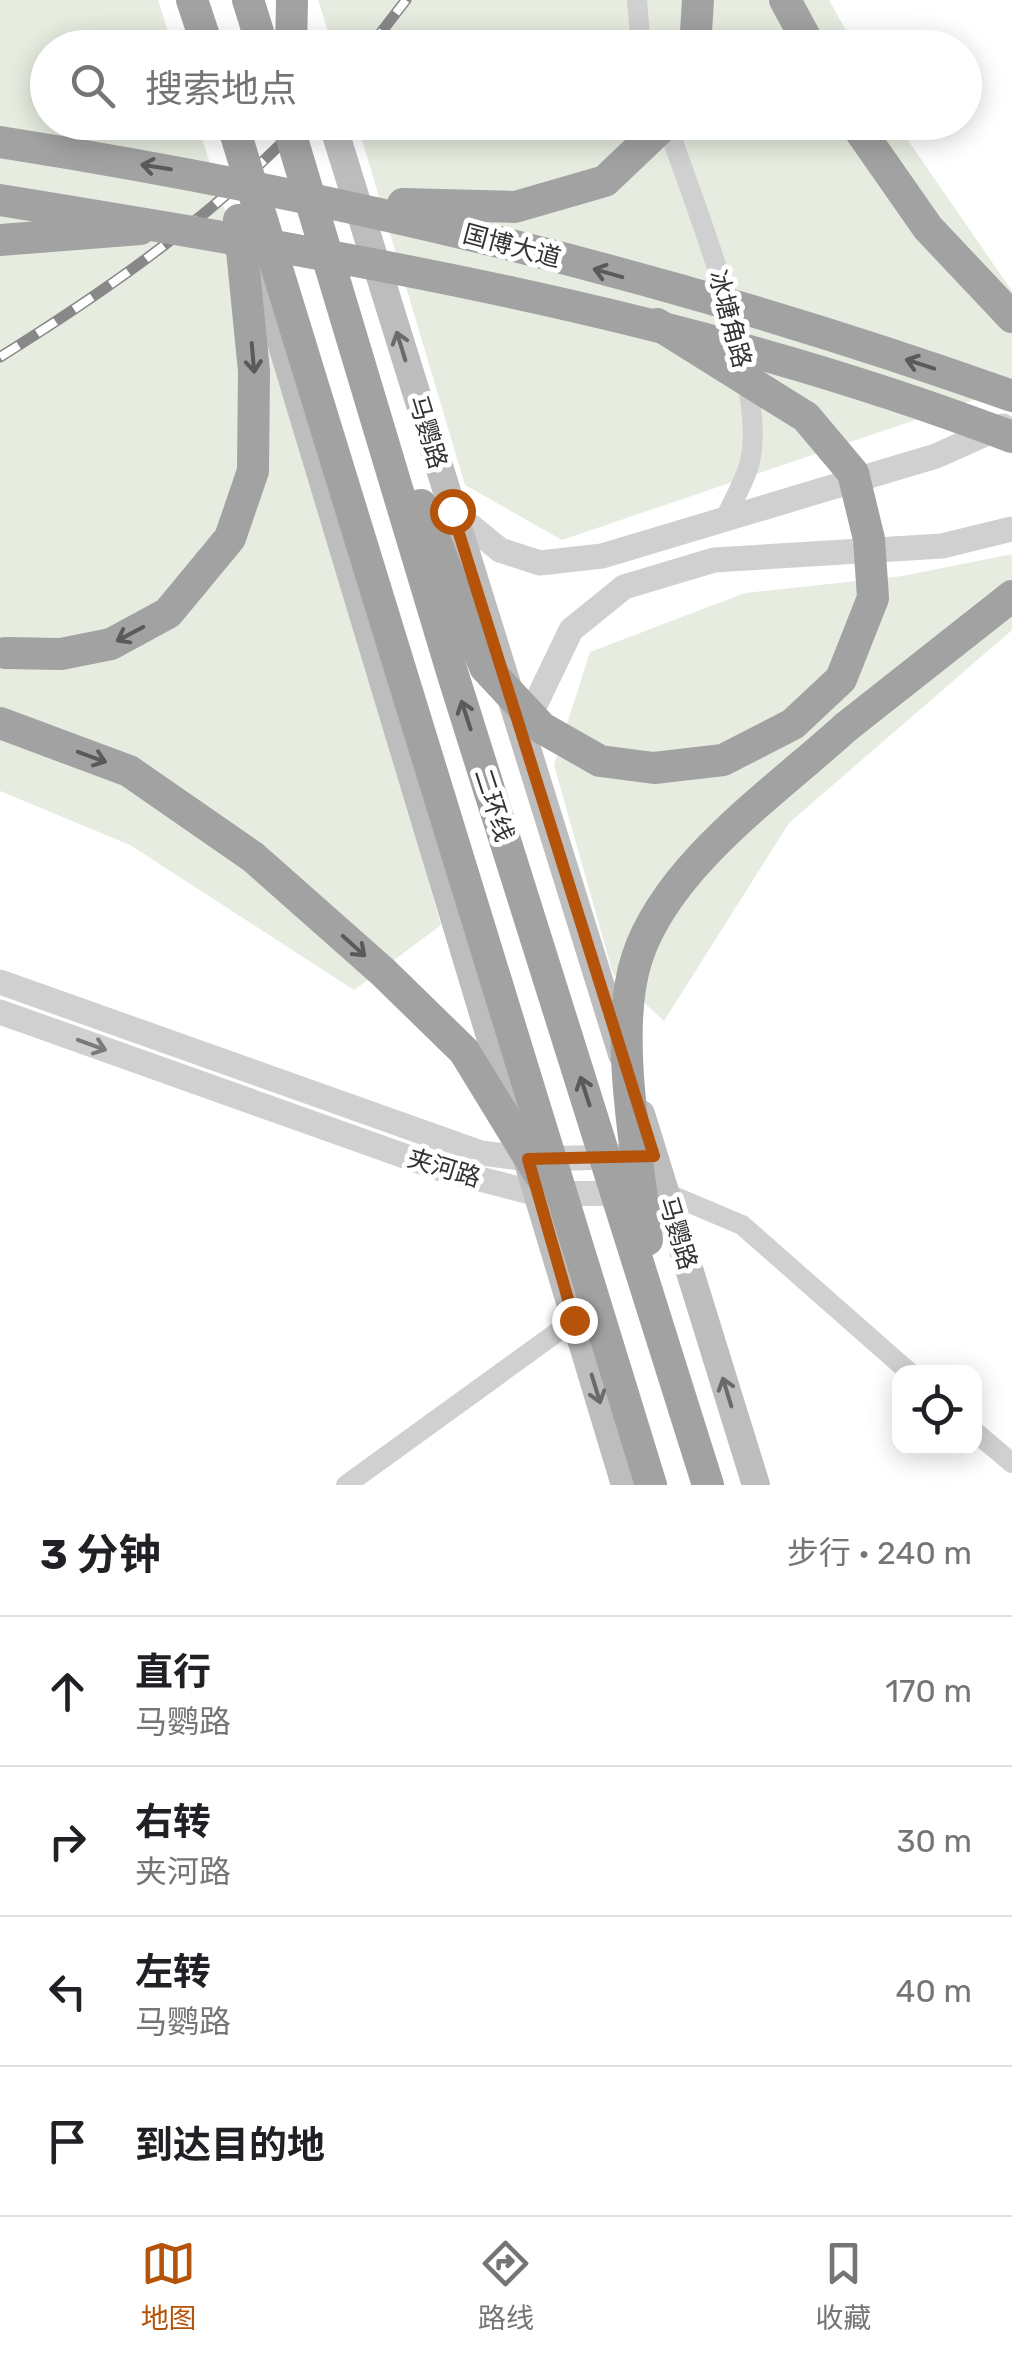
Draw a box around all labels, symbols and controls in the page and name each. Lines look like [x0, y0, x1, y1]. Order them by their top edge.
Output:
search box [30, 30, 982, 140]
icon: search [65, 58, 120, 113]
text: 搜索地点 [145, 66, 297, 112]
one-way arrow [140, 157, 172, 175]
street label: 国博大道 [460, 219, 564, 273]
one-way arrow [593, 263, 624, 281]
street label: 冰塘角路 [703, 267, 757, 371]
one-way arrow [391, 331, 409, 363]
one-way arrow [243, 341, 262, 373]
one-way arrow [905, 354, 936, 372]
street label: 马鹦路 [403, 392, 453, 472]
route start [430, 489, 476, 535]
one-way arrow [115, 624, 145, 644]
one-way arrow [455, 699, 473, 731]
one-way arrow [75, 749, 106, 767]
street label: 二环线 [469, 765, 519, 845]
one-way arrow [341, 934, 366, 957]
one-way arrow [75, 1037, 106, 1055]
one-way arrow [575, 1076, 593, 1108]
street label: 夹河路 [404, 1143, 484, 1193]
street label: 马鹦路 [653, 1193, 703, 1273]
route end [552, 1298, 598, 1344]
map controls [892, 1365, 982, 1455]
button: locate [892, 1365, 982, 1455]
one-way arrow [588, 1373, 606, 1405]
one-way arrow [717, 1377, 735, 1408]
text: 3 分钟 [40, 1530, 161, 1580]
text: 步行 · 240 m [787, 1534, 972, 1572]
text: 直行 [135, 1649, 211, 1695]
icon: ahead [40, 1664, 95, 1719]
text: 170 m [885, 1672, 972, 1710]
text: 马鹦路 [135, 1703, 231, 1741]
text: 右转 [135, 1799, 211, 1845]
icon: right [40, 1814, 95, 1869]
text: 30 m [896, 1822, 972, 1860]
text: 夹河路 [135, 1853, 231, 1891]
text: 左转 [135, 1949, 211, 1995]
icon: left [40, 1964, 95, 2019]
text: 40 m [896, 1972, 972, 2010]
text: 马鹦路 [135, 2003, 231, 2041]
icon: arrive [40, 2114, 95, 2169]
text: 到达目的地 [135, 2122, 325, 2168]
tab: 地图 [141, 2236, 197, 2336]
tab: 路线 [478, 2236, 534, 2336]
tab: 收藏 [815, 2236, 871, 2336]

